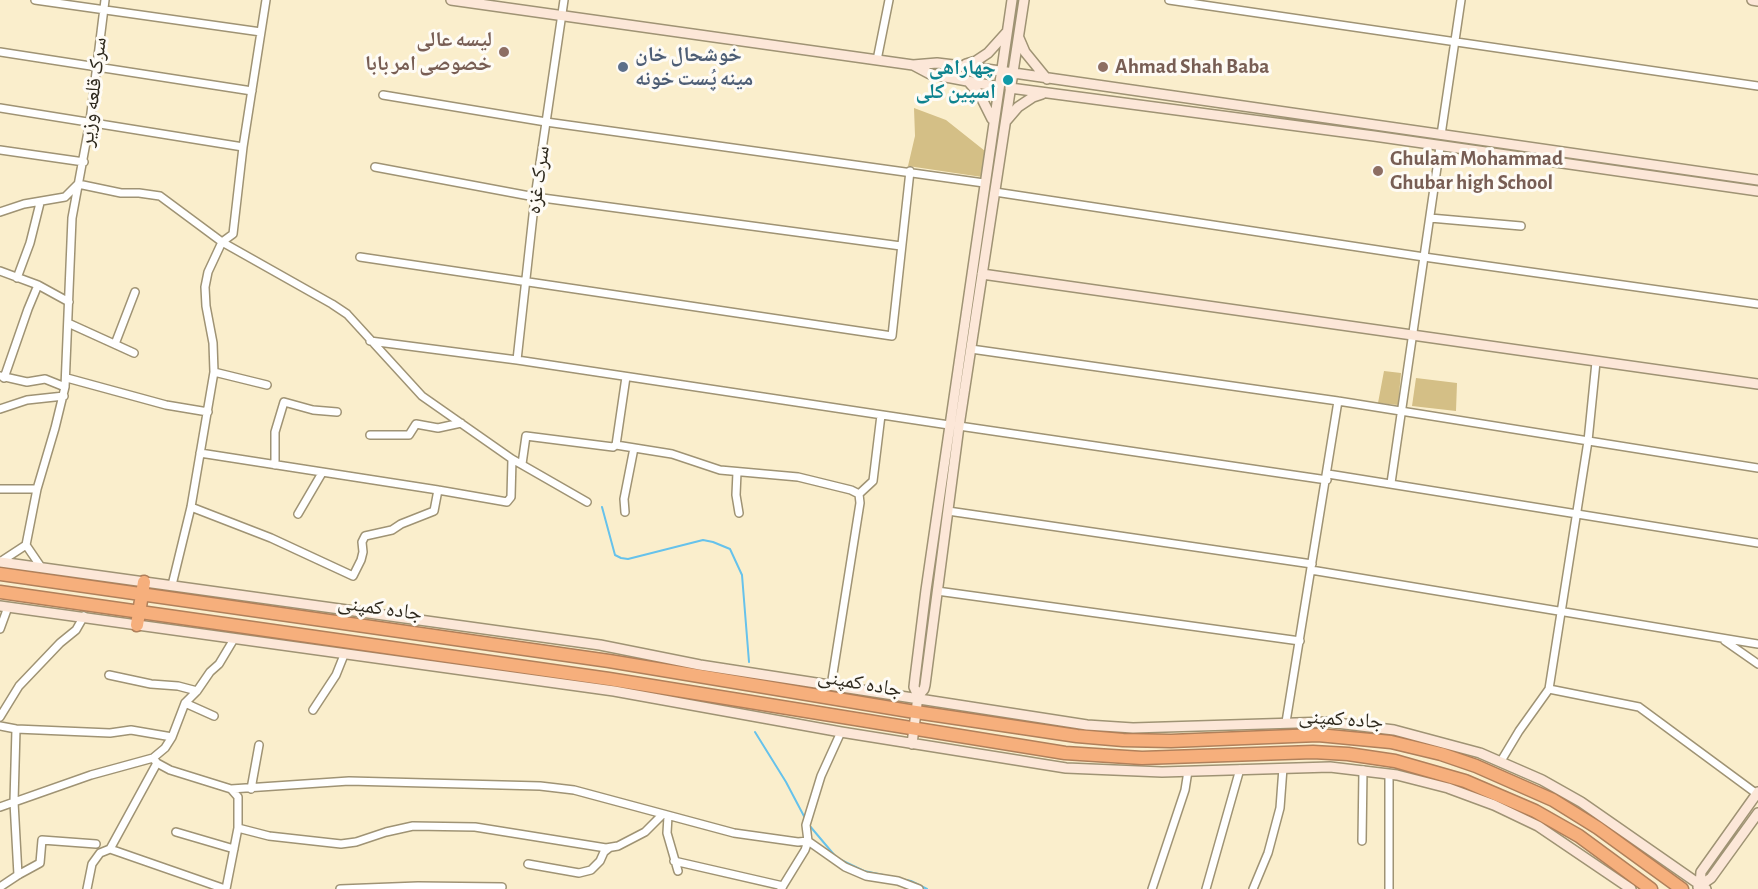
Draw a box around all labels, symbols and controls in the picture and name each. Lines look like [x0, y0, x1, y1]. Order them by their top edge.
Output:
place label: لیسه عالی خصوصی امر بابا [365, 27, 492, 77]
street label: سرک قلعه وزیر [74, 36, 112, 148]
place label: خوشحال خان مینه پُست خونه [635, 42, 753, 92]
marker: لیسه عالی خصوصی امر بابا [497, 45, 511, 59]
place label: Ahmad Shah Baba [1115, 54, 1269, 80]
place label: چهاراهی اسپین کلی [916, 55, 996, 105]
marker: خوشحال خان مینه پُست خونه [616, 60, 630, 74]
marker: Ahmad Shah Baba [1096, 60, 1110, 74]
marker: چهاراهی اسپین کلی [1001, 73, 1015, 87]
street label: سرک غزه [521, 144, 555, 216]
place label: Ghulam Mohammad Ghubar high School [1390, 146, 1563, 196]
marker: Ghulam Mohammad Ghubar high School [1371, 164, 1385, 178]
street label: جاده کمپنی [336, 590, 424, 626]
street label: جاده کمپنی [816, 663, 904, 703]
street label: جاده کمپنی [1298, 703, 1384, 735]

